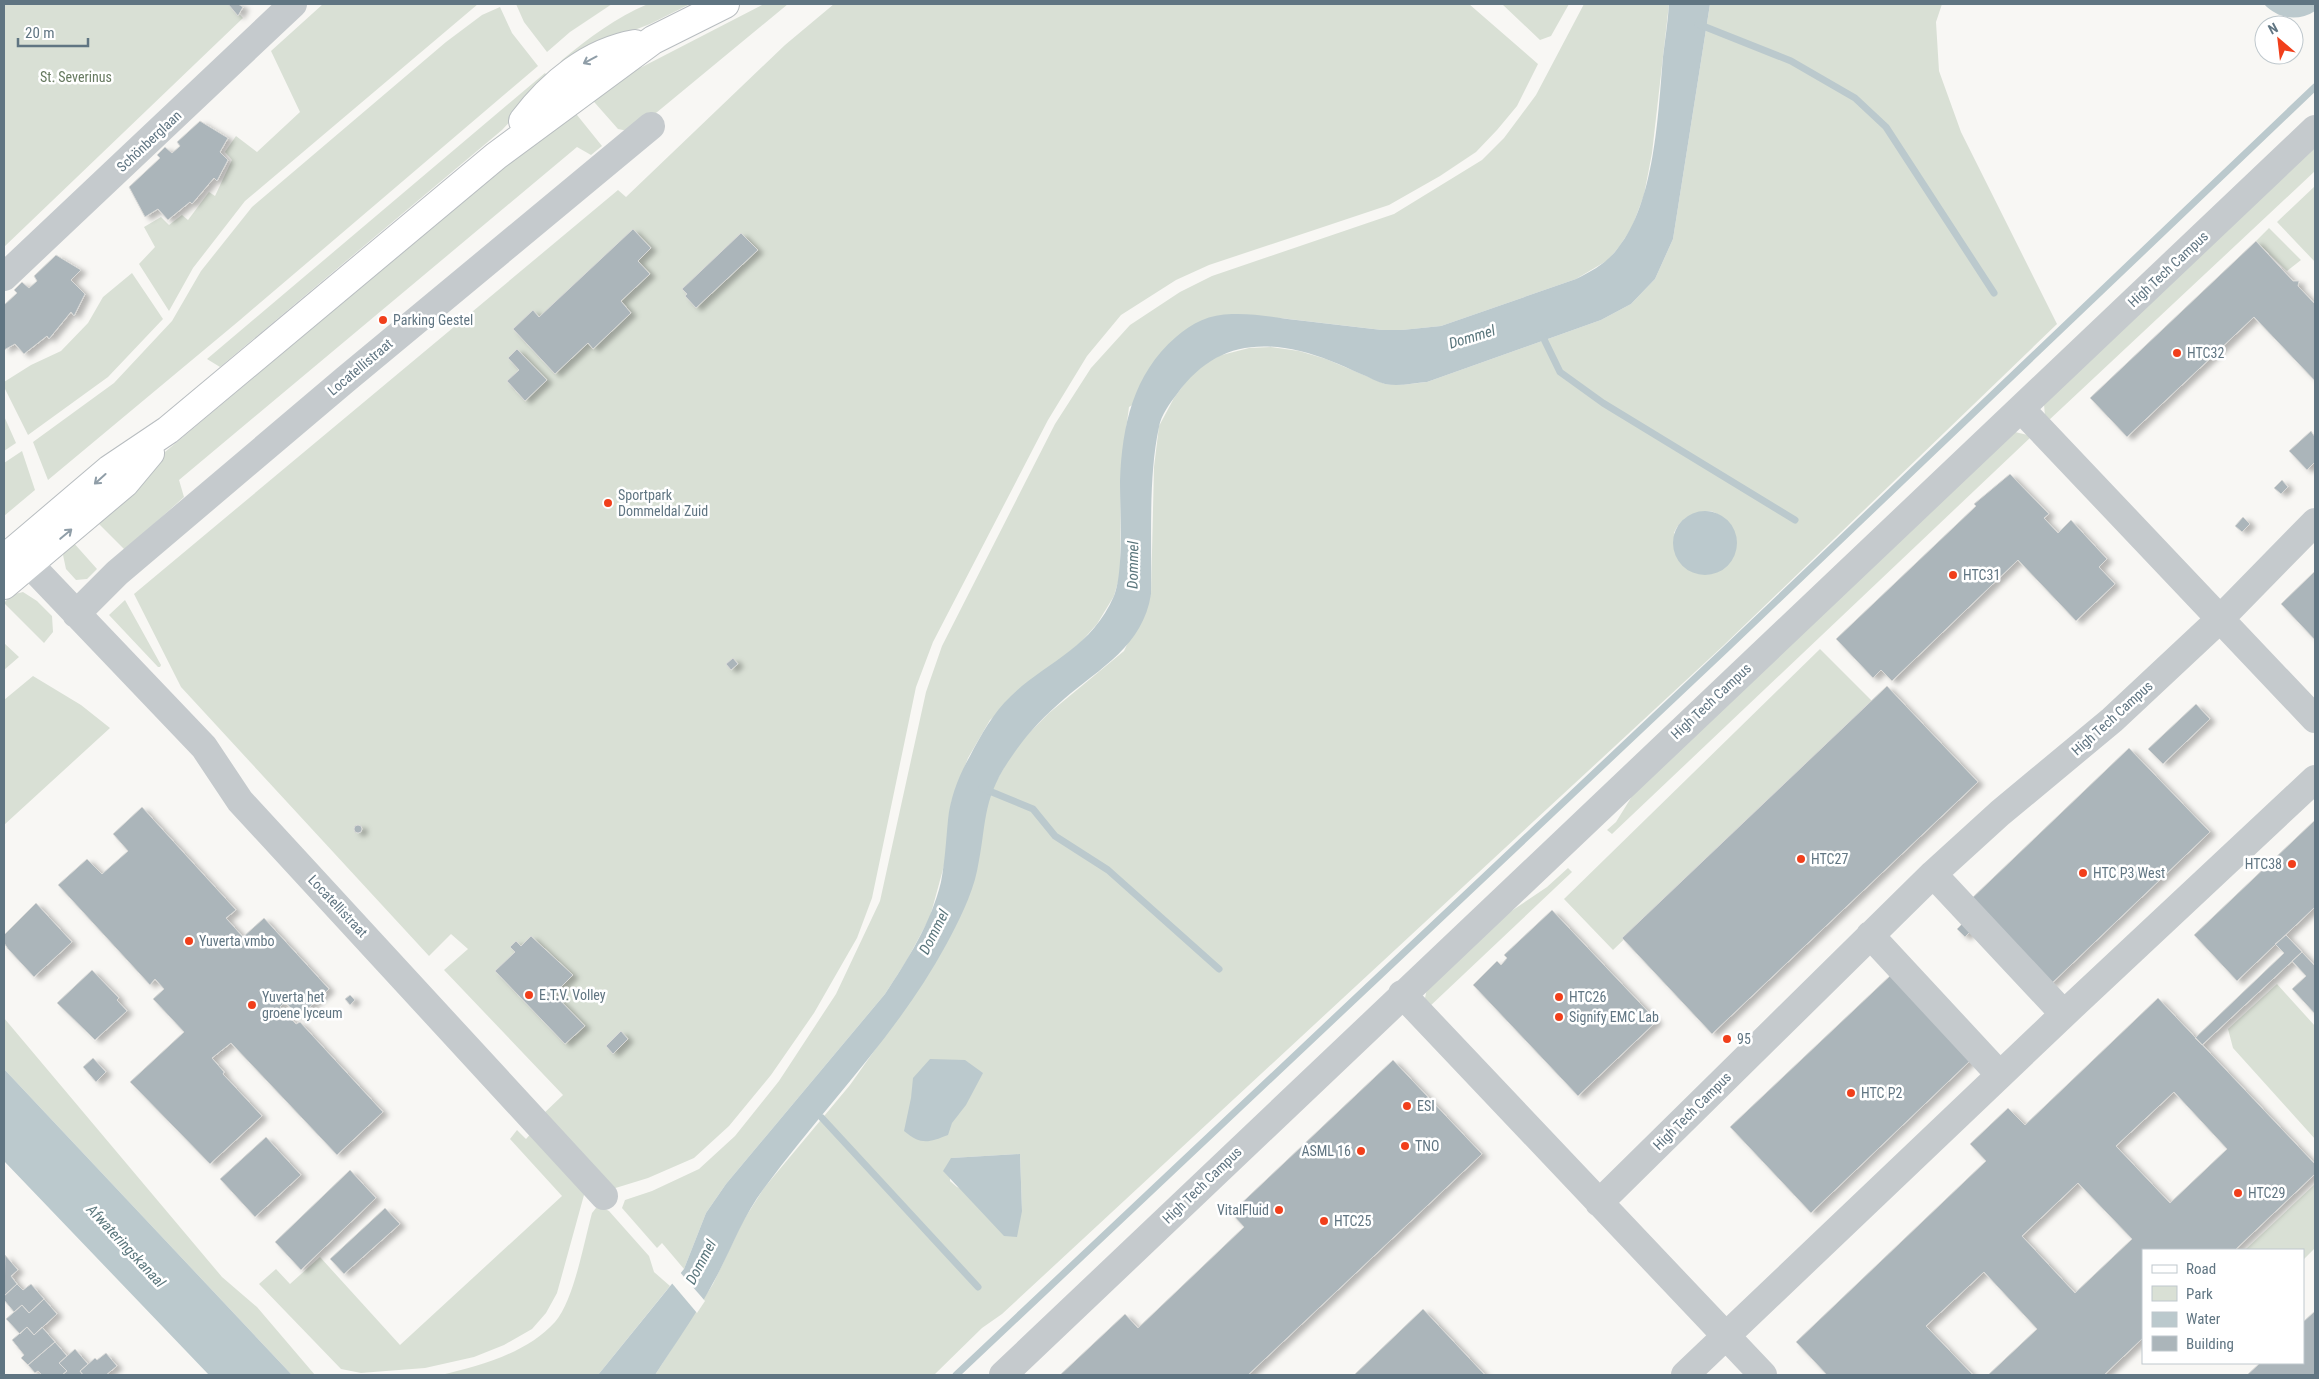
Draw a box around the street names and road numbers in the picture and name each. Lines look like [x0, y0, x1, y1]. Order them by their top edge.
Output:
street label: Schönberglaan [113, 107, 185, 175]
street label: High Tech Campus [2125, 228, 2211, 310]
street label: Locatellistraat [324, 335, 396, 399]
street label: High Tech Campus [1668, 660, 1754, 742]
street label: High Tech Campus [2068, 677, 2156, 759]
street label: Locatellistraat [305, 872, 371, 940]
street label: High Tech Campus [1650, 1069, 1734, 1153]
street label: High Tech Campus [1159, 1143, 1245, 1227]

